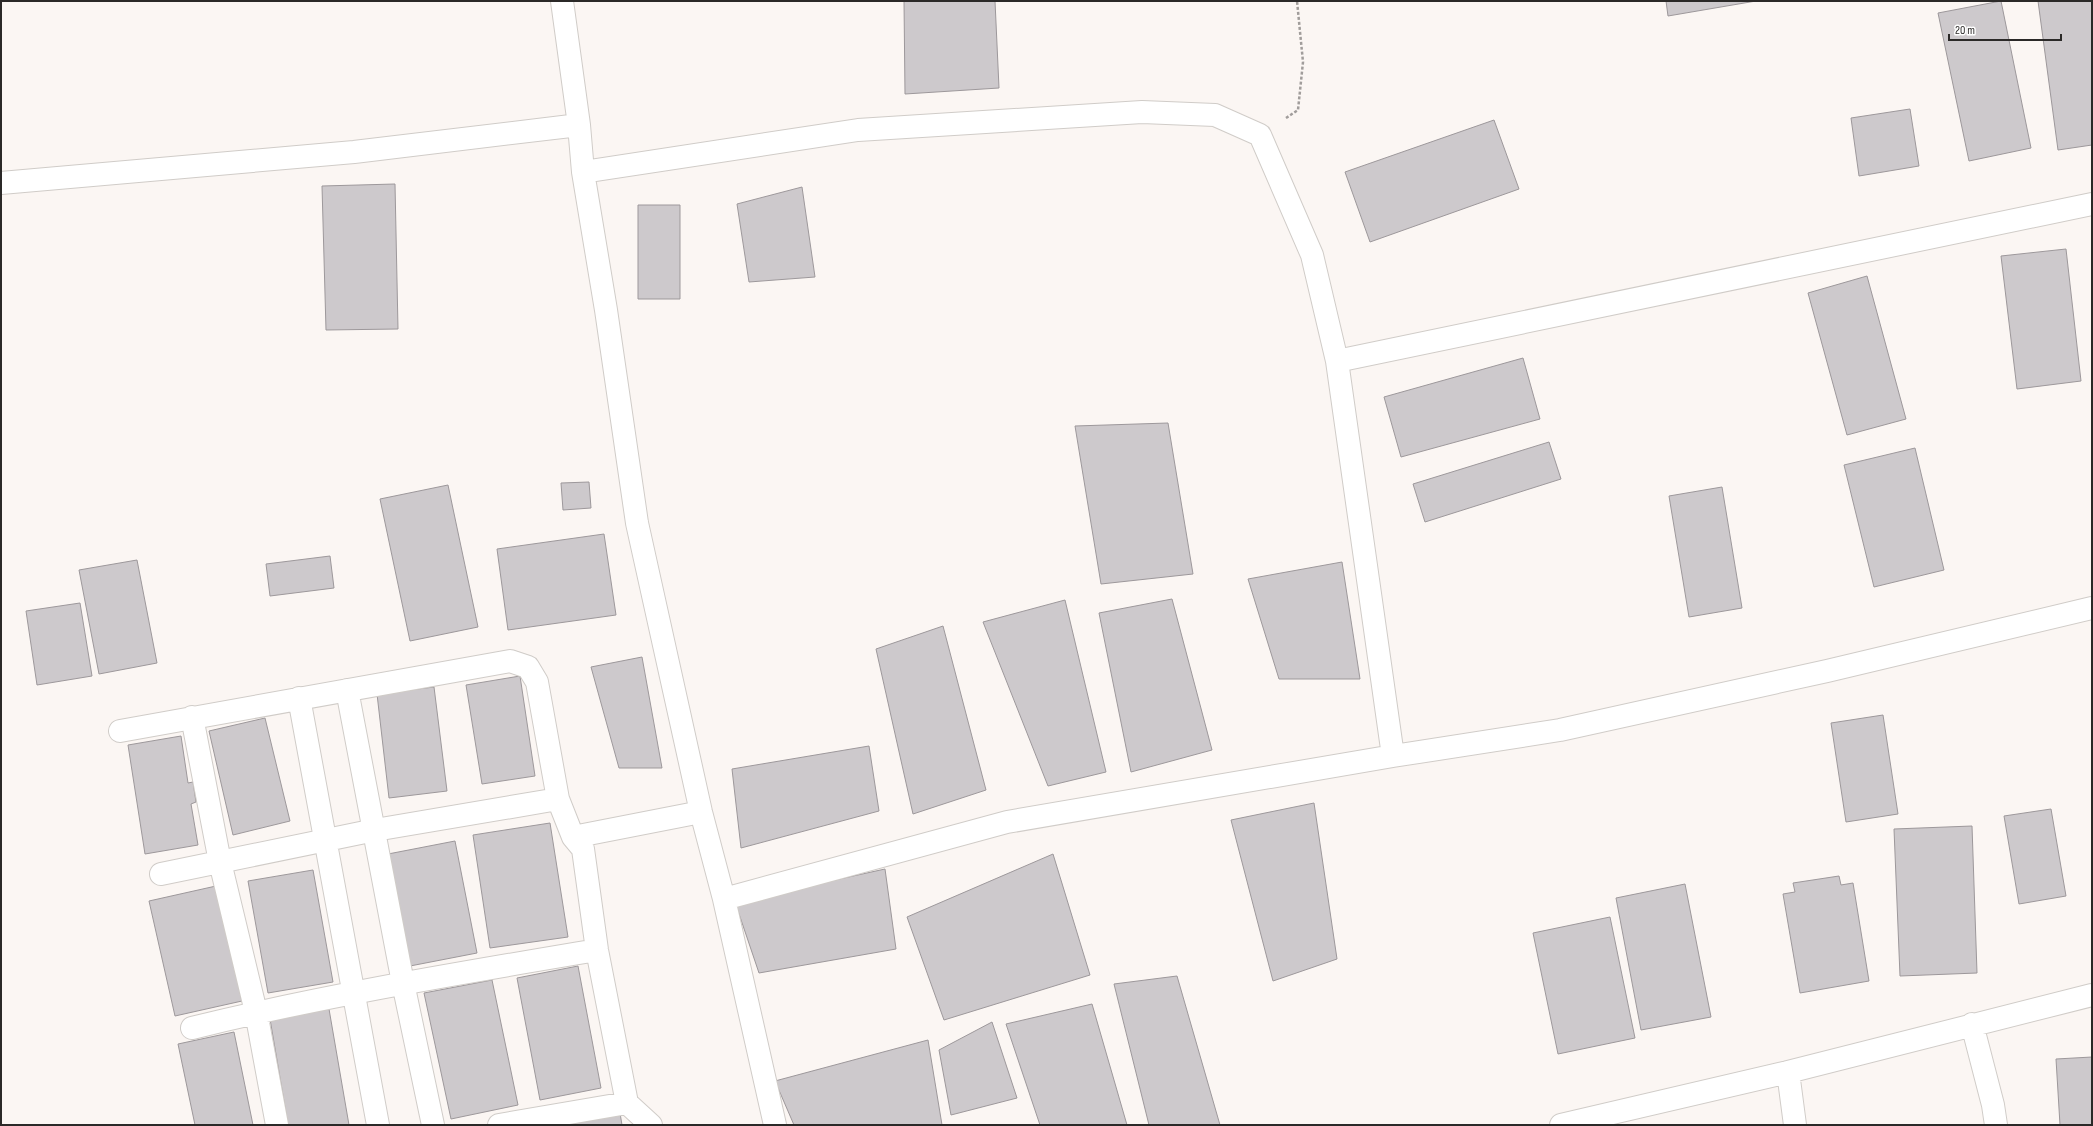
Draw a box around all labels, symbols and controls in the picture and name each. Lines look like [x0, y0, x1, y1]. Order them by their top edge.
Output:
scale bar [1949, 16, 2061, 42]
text: 20 m [1955, 23, 1975, 38]

